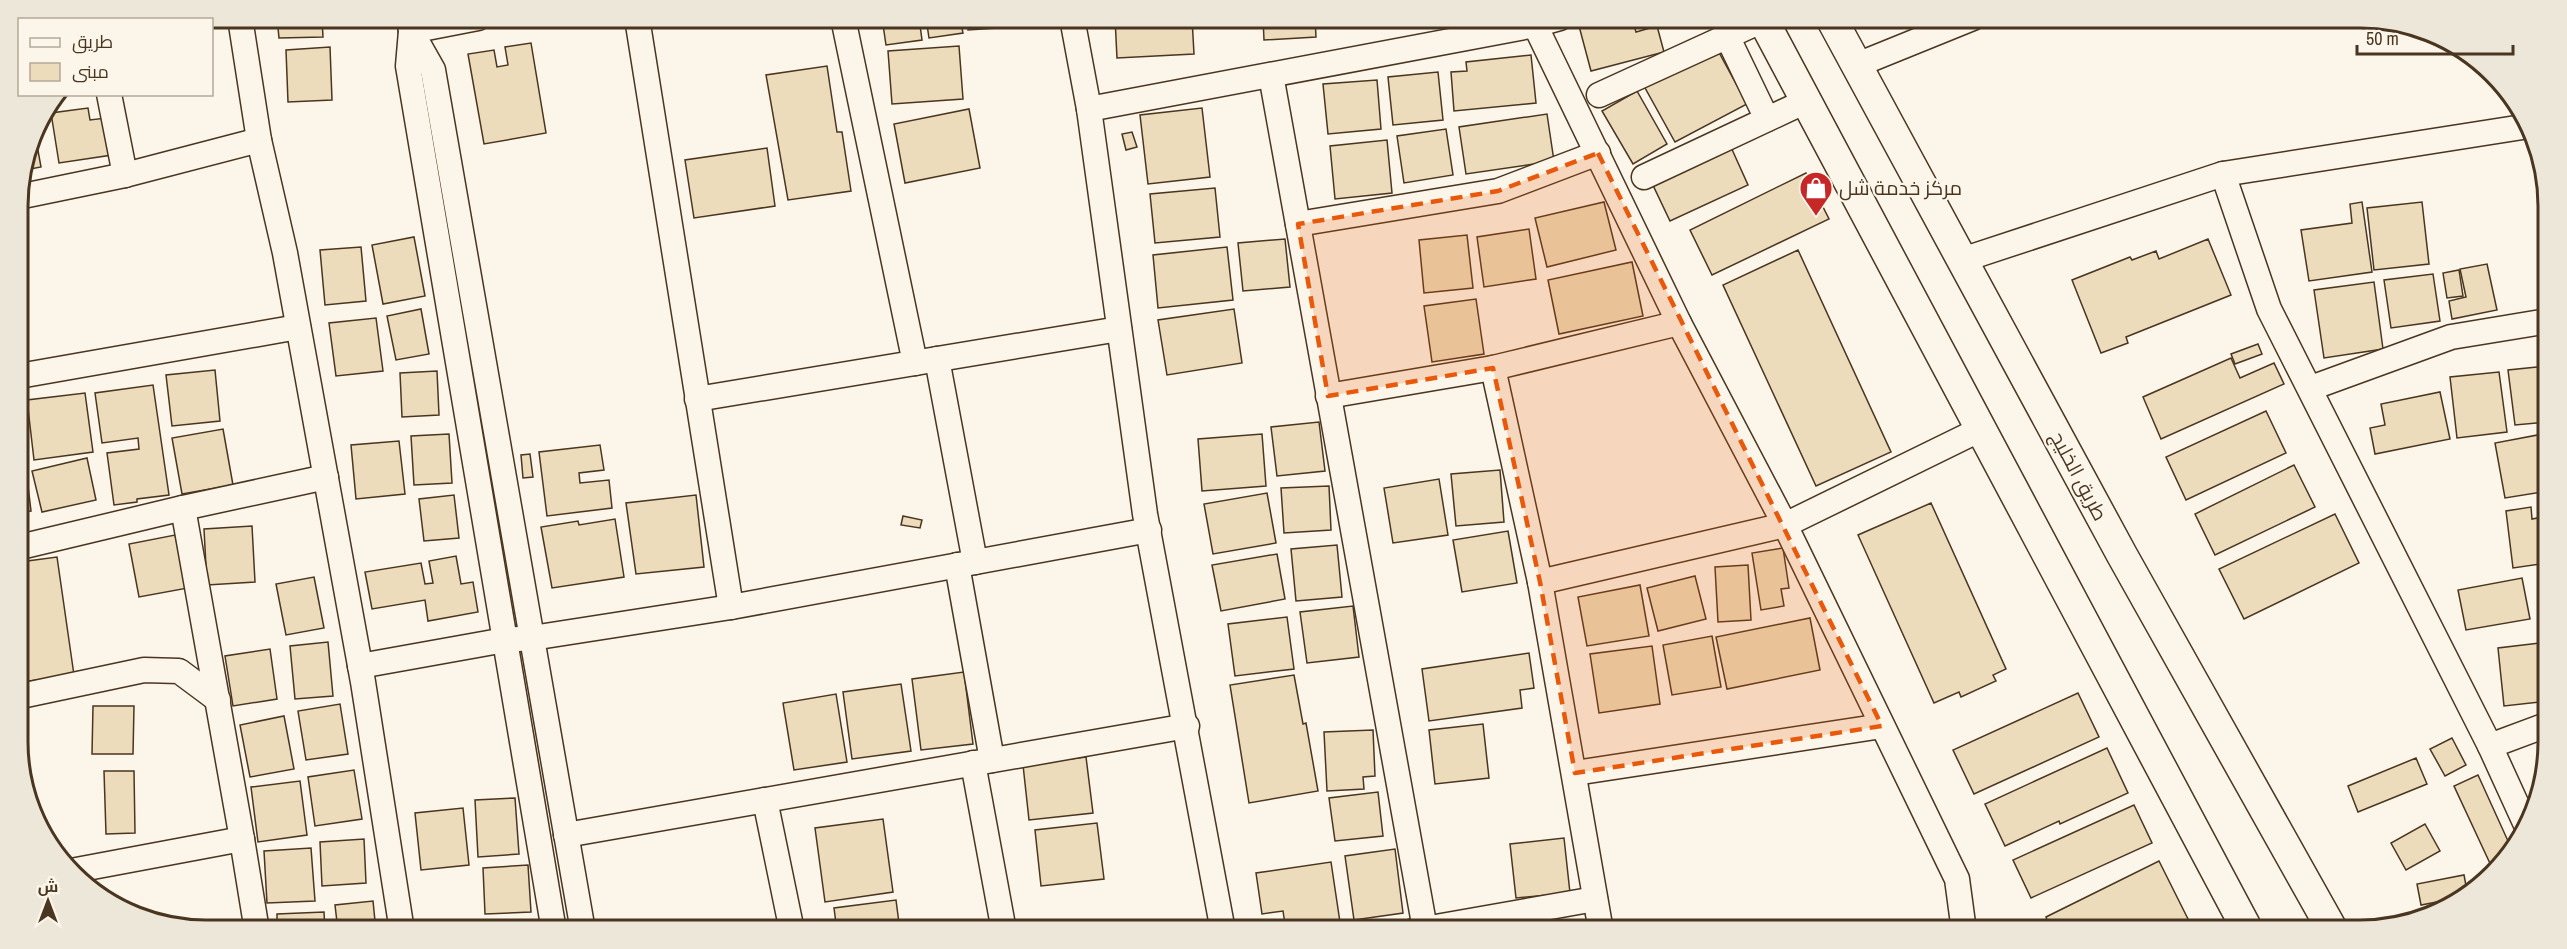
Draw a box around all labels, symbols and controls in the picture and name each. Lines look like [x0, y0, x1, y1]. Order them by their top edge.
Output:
legend [18, 18, 213, 96]
scale bar [2357, 18, 2513, 56]
text: 50 m [2366, 26, 2399, 51]
text: طريق [72, 29, 113, 54]
text: مبنى [72, 59, 109, 84]
shop icon: مركز خدمة شل [1798, 170, 1834, 217]
place label: مركز خدمة شل [1839, 174, 1962, 201]
street label: طريق الخليج [2044, 426, 2114, 526]
north arrow [18, 871, 78, 931]
text: ش [38, 875, 58, 897]

